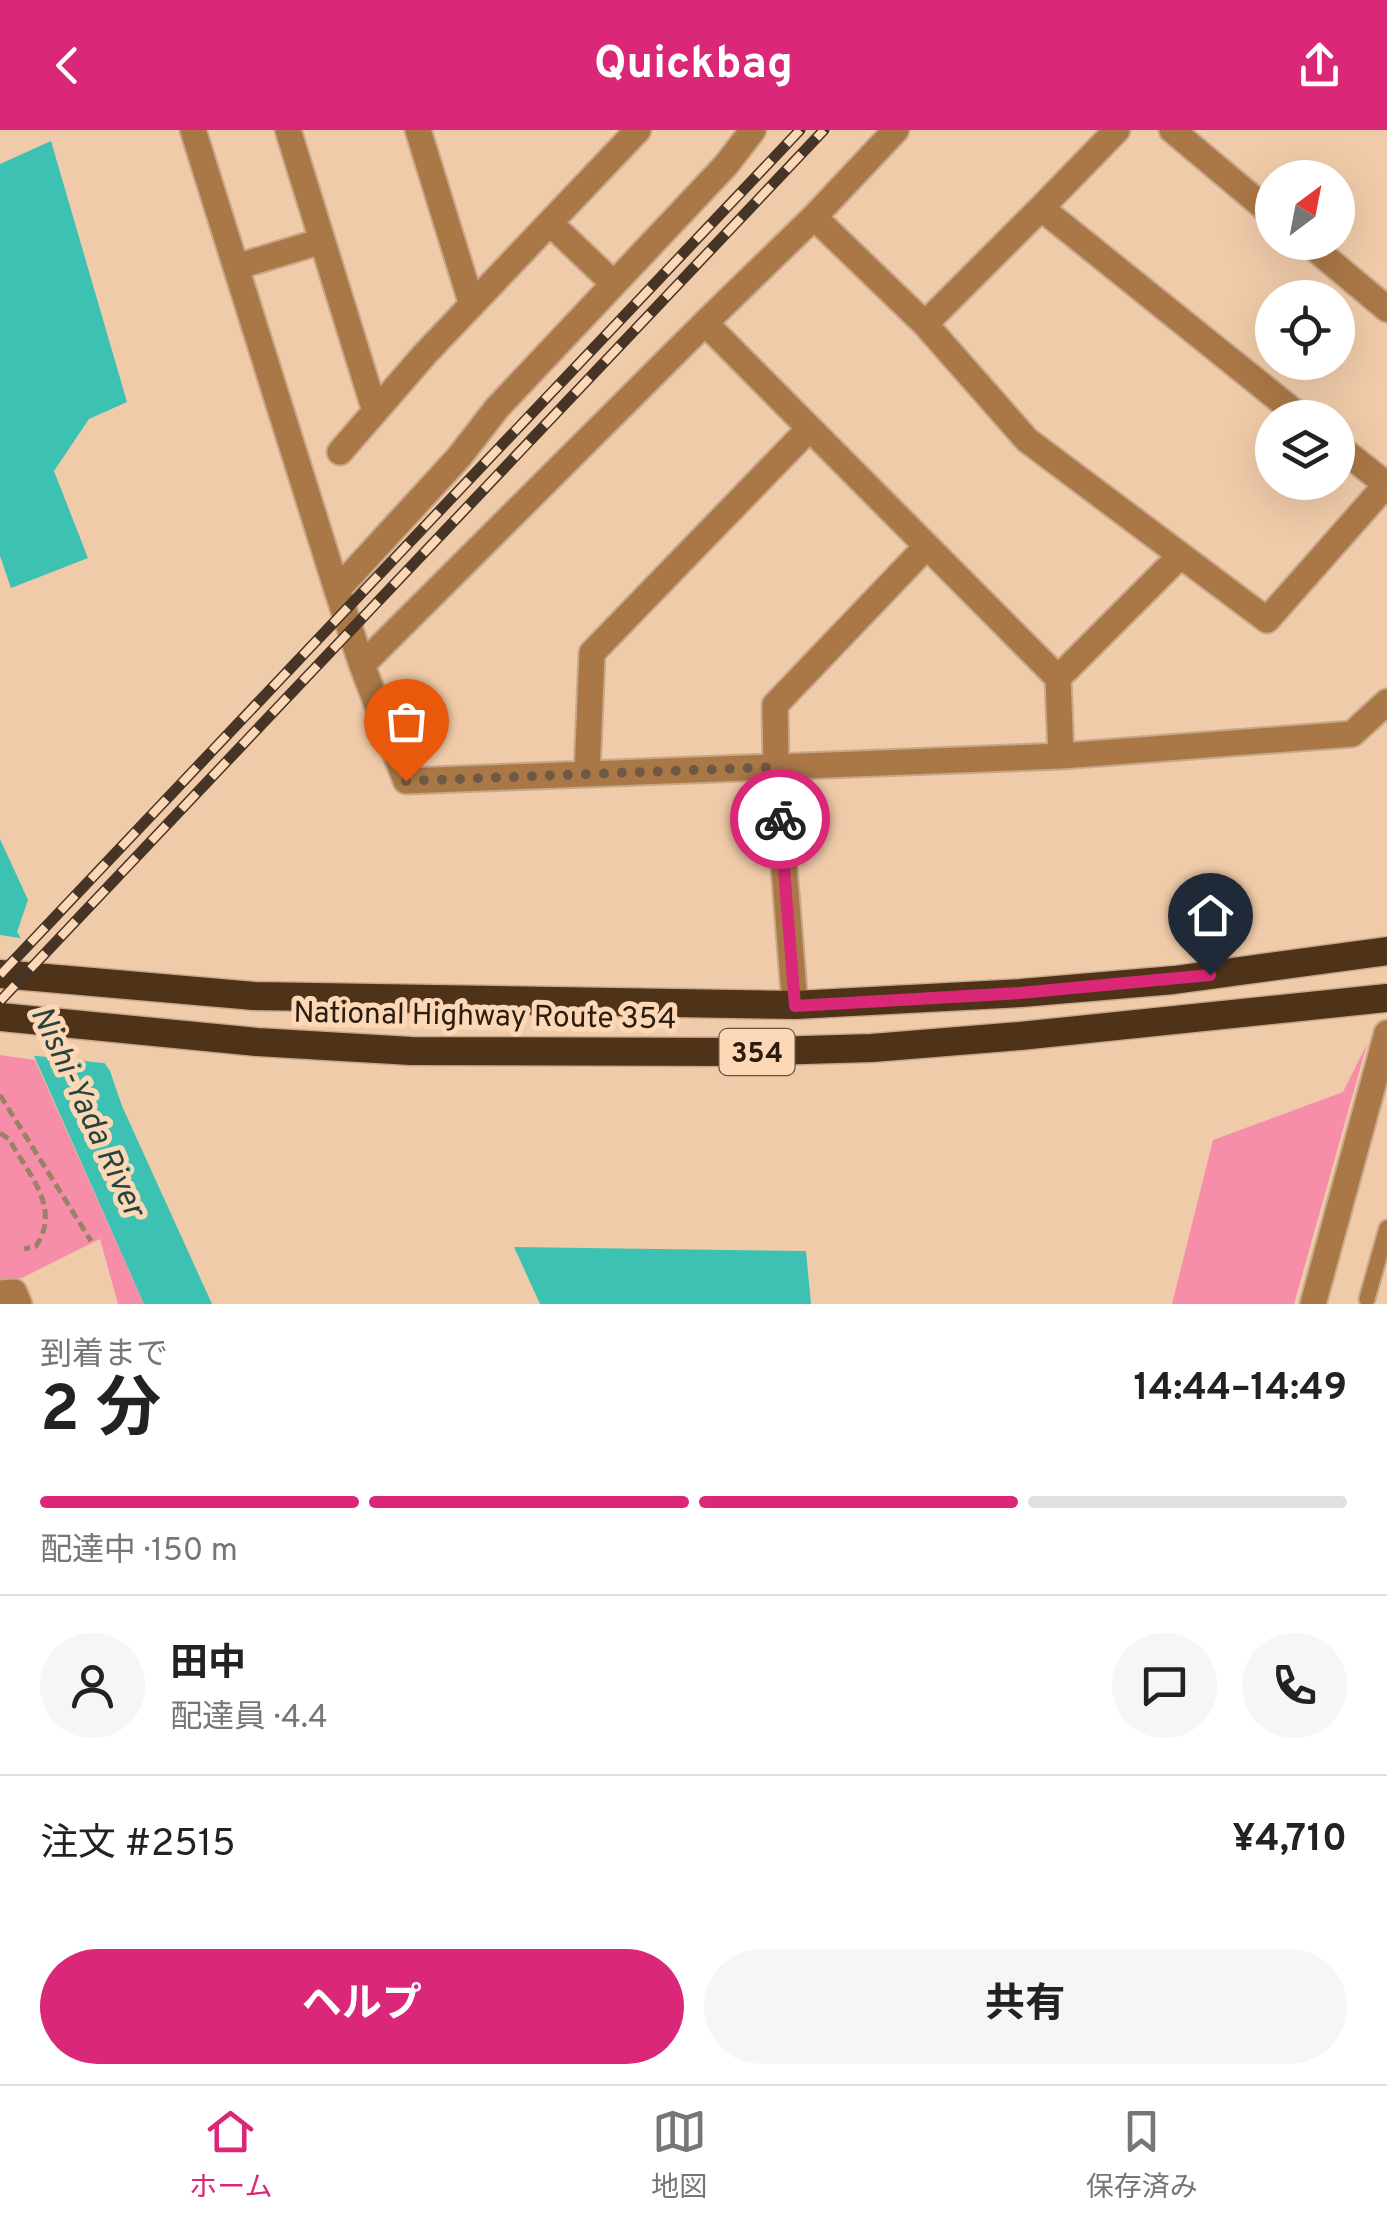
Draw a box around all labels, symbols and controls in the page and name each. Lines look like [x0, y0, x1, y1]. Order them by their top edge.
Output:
text: Quickbag [594, 37, 793, 94]
icon: back [40, 38, 95, 93]
icon: share [1292, 38, 1347, 93]
north arrow [1255, 160, 1355, 260]
map controls [1255, 160, 1355, 500]
button: locate [1255, 280, 1355, 380]
button: layers [1255, 400, 1355, 500]
pin [364, 679, 449, 782]
icon: bag [379, 694, 434, 749]
courier [730, 769, 830, 869]
icon: bike [753, 792, 808, 847]
pin [1168, 873, 1253, 976]
icon: home [1183, 888, 1238, 943]
street label: National Highway Route 354 [293, 996, 677, 1039]
water label: Nishi-Yada River [20, 1000, 154, 1227]
road number: 354 [720, 1029, 794, 1075]
text: 到着まで [40, 1336, 168, 1376]
text: 14:44–14:49 [1134, 1365, 1347, 1414]
text: 2 分 [40, 1372, 161, 1454]
text: 配達中 · 150 m [40, 1532, 238, 1572]
button: person [40, 1633, 145, 1738]
button: chat [1112, 1633, 1217, 1738]
button: phone [1242, 1633, 1347, 1738]
text: 田中 [170, 1641, 246, 1690]
text: 配達員 · 4.4 [170, 1699, 328, 1739]
text: ¥4,710 [1232, 1816, 1347, 1865]
text: 注文 #2515 [40, 1821, 236, 1870]
button: ヘルプ [40, 1949, 684, 2064]
button: 共有 [704, 1949, 1347, 2064]
tab: ホーム [189, 2104, 272, 2207]
tab: 地図 [651, 2104, 707, 2207]
tab: 保存済み [1086, 2104, 1198, 2207]

